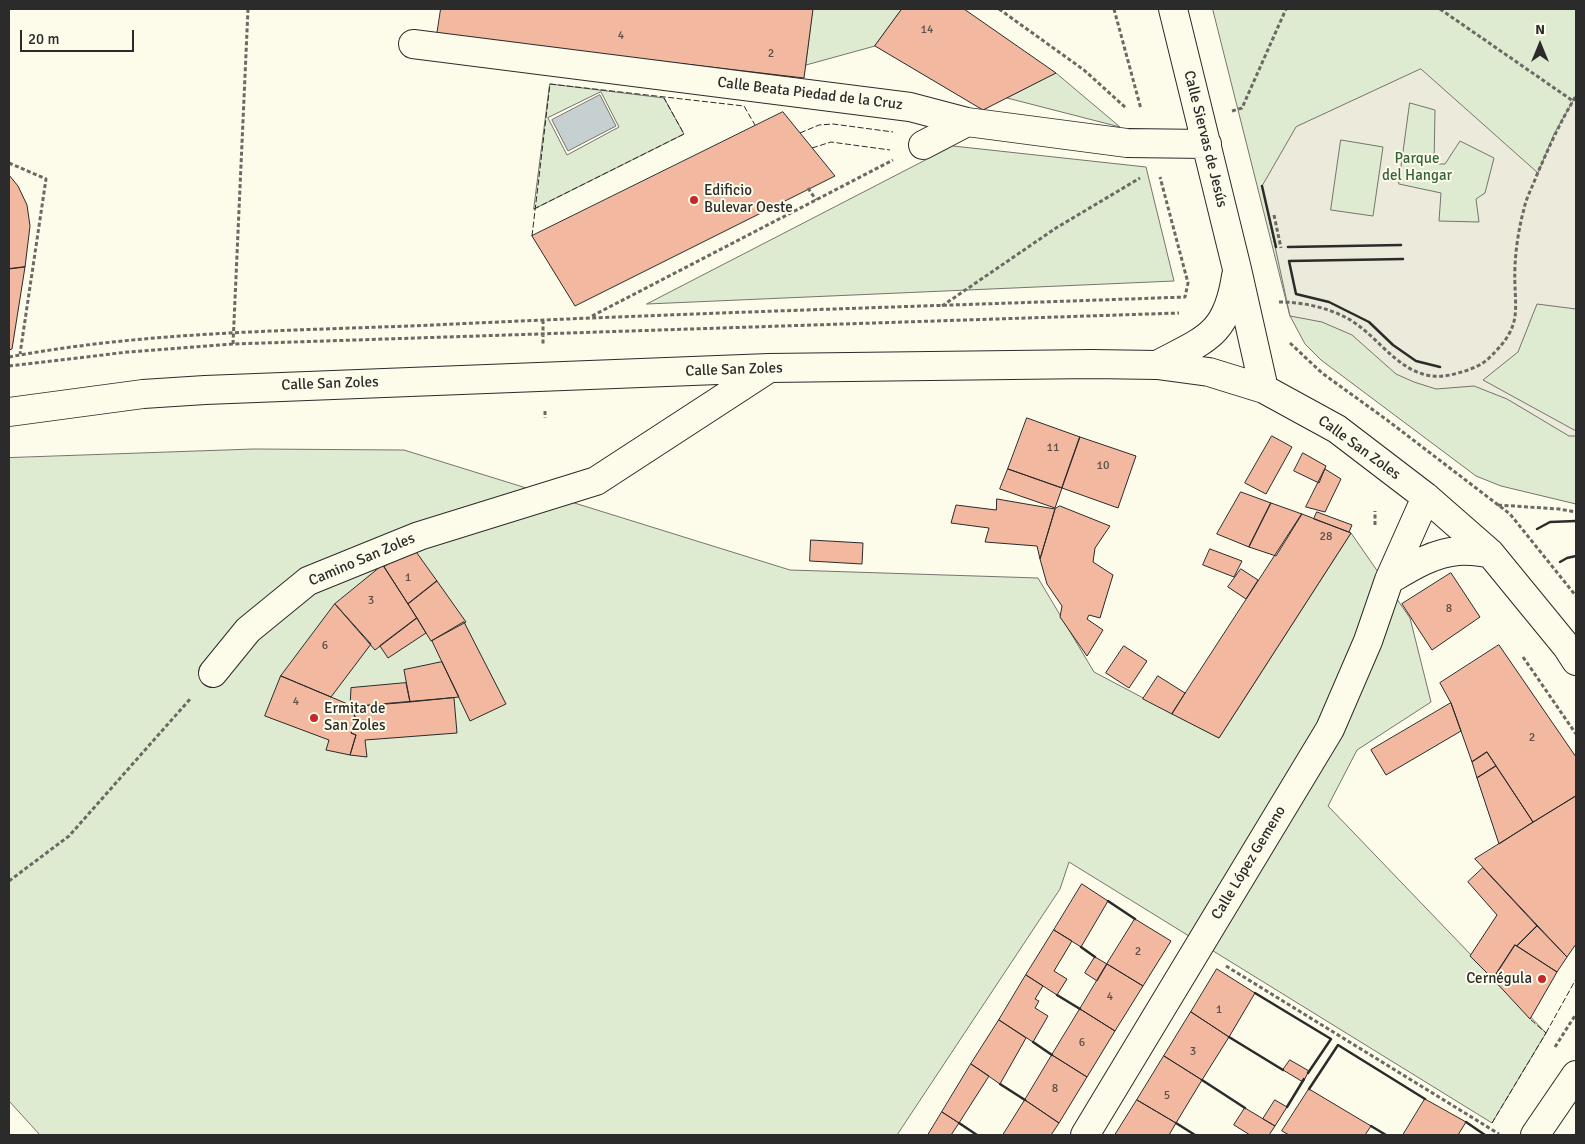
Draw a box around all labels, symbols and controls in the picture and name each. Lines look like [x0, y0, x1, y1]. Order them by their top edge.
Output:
scale bar [22, 20, 136, 52]
north arrow [1515, 20, 1565, 70]
text: N [1535, 21, 1545, 38]
house number: 14 [921, 23, 933, 37]
house number: 4 [618, 29, 624, 43]
text: 20 m [28, 30, 59, 48]
house number: 2 [768, 47, 774, 61]
street label: Calle Siervas de Jesús [1179, 69, 1231, 209]
street label: Calle Beata Piedad de la Cruz [716, 74, 904, 114]
park label: Parque del Hangar [1382, 150, 1452, 185]
place label: Edificio Bulevar Oeste [704, 182, 793, 217]
marker: Edificio Bulevar Oeste [688, 194, 700, 206]
street label: Calle San Zoles [685, 359, 783, 381]
street label: Calle San Zoles [281, 373, 379, 395]
street label: Calle San Zoles [1314, 412, 1404, 484]
house number: 11 [1047, 441, 1059, 455]
house number: 10 [1097, 459, 1109, 473]
street label: Camino San Zoles [306, 530, 418, 590]
house number: 28 [1320, 530, 1332, 544]
house number: 1 [405, 571, 411, 585]
house number: 3 [368, 594, 374, 608]
house number: 8 [1446, 602, 1452, 616]
house number: 6 [322, 639, 328, 653]
house number: 4 [293, 695, 299, 709]
place label: Ermita de San Zoles [324, 700, 386, 735]
marker: Ermita de San Zoles [308, 712, 320, 724]
house number: 2 [1529, 731, 1535, 745]
street label: Calle López Gemeno [1208, 803, 1290, 923]
house number: 2 [1135, 945, 1141, 959]
place label: Cernégula [1466, 970, 1532, 988]
marker: Cernégula [1536, 973, 1548, 985]
house number: 4 [1107, 990, 1113, 1004]
house number: 1 [1216, 1003, 1222, 1017]
house number: 6 [1079, 1036, 1085, 1050]
house number: 3 [1190, 1045, 1196, 1059]
house number: 8 [1052, 1082, 1058, 1096]
house number: 5 [1164, 1089, 1170, 1103]

